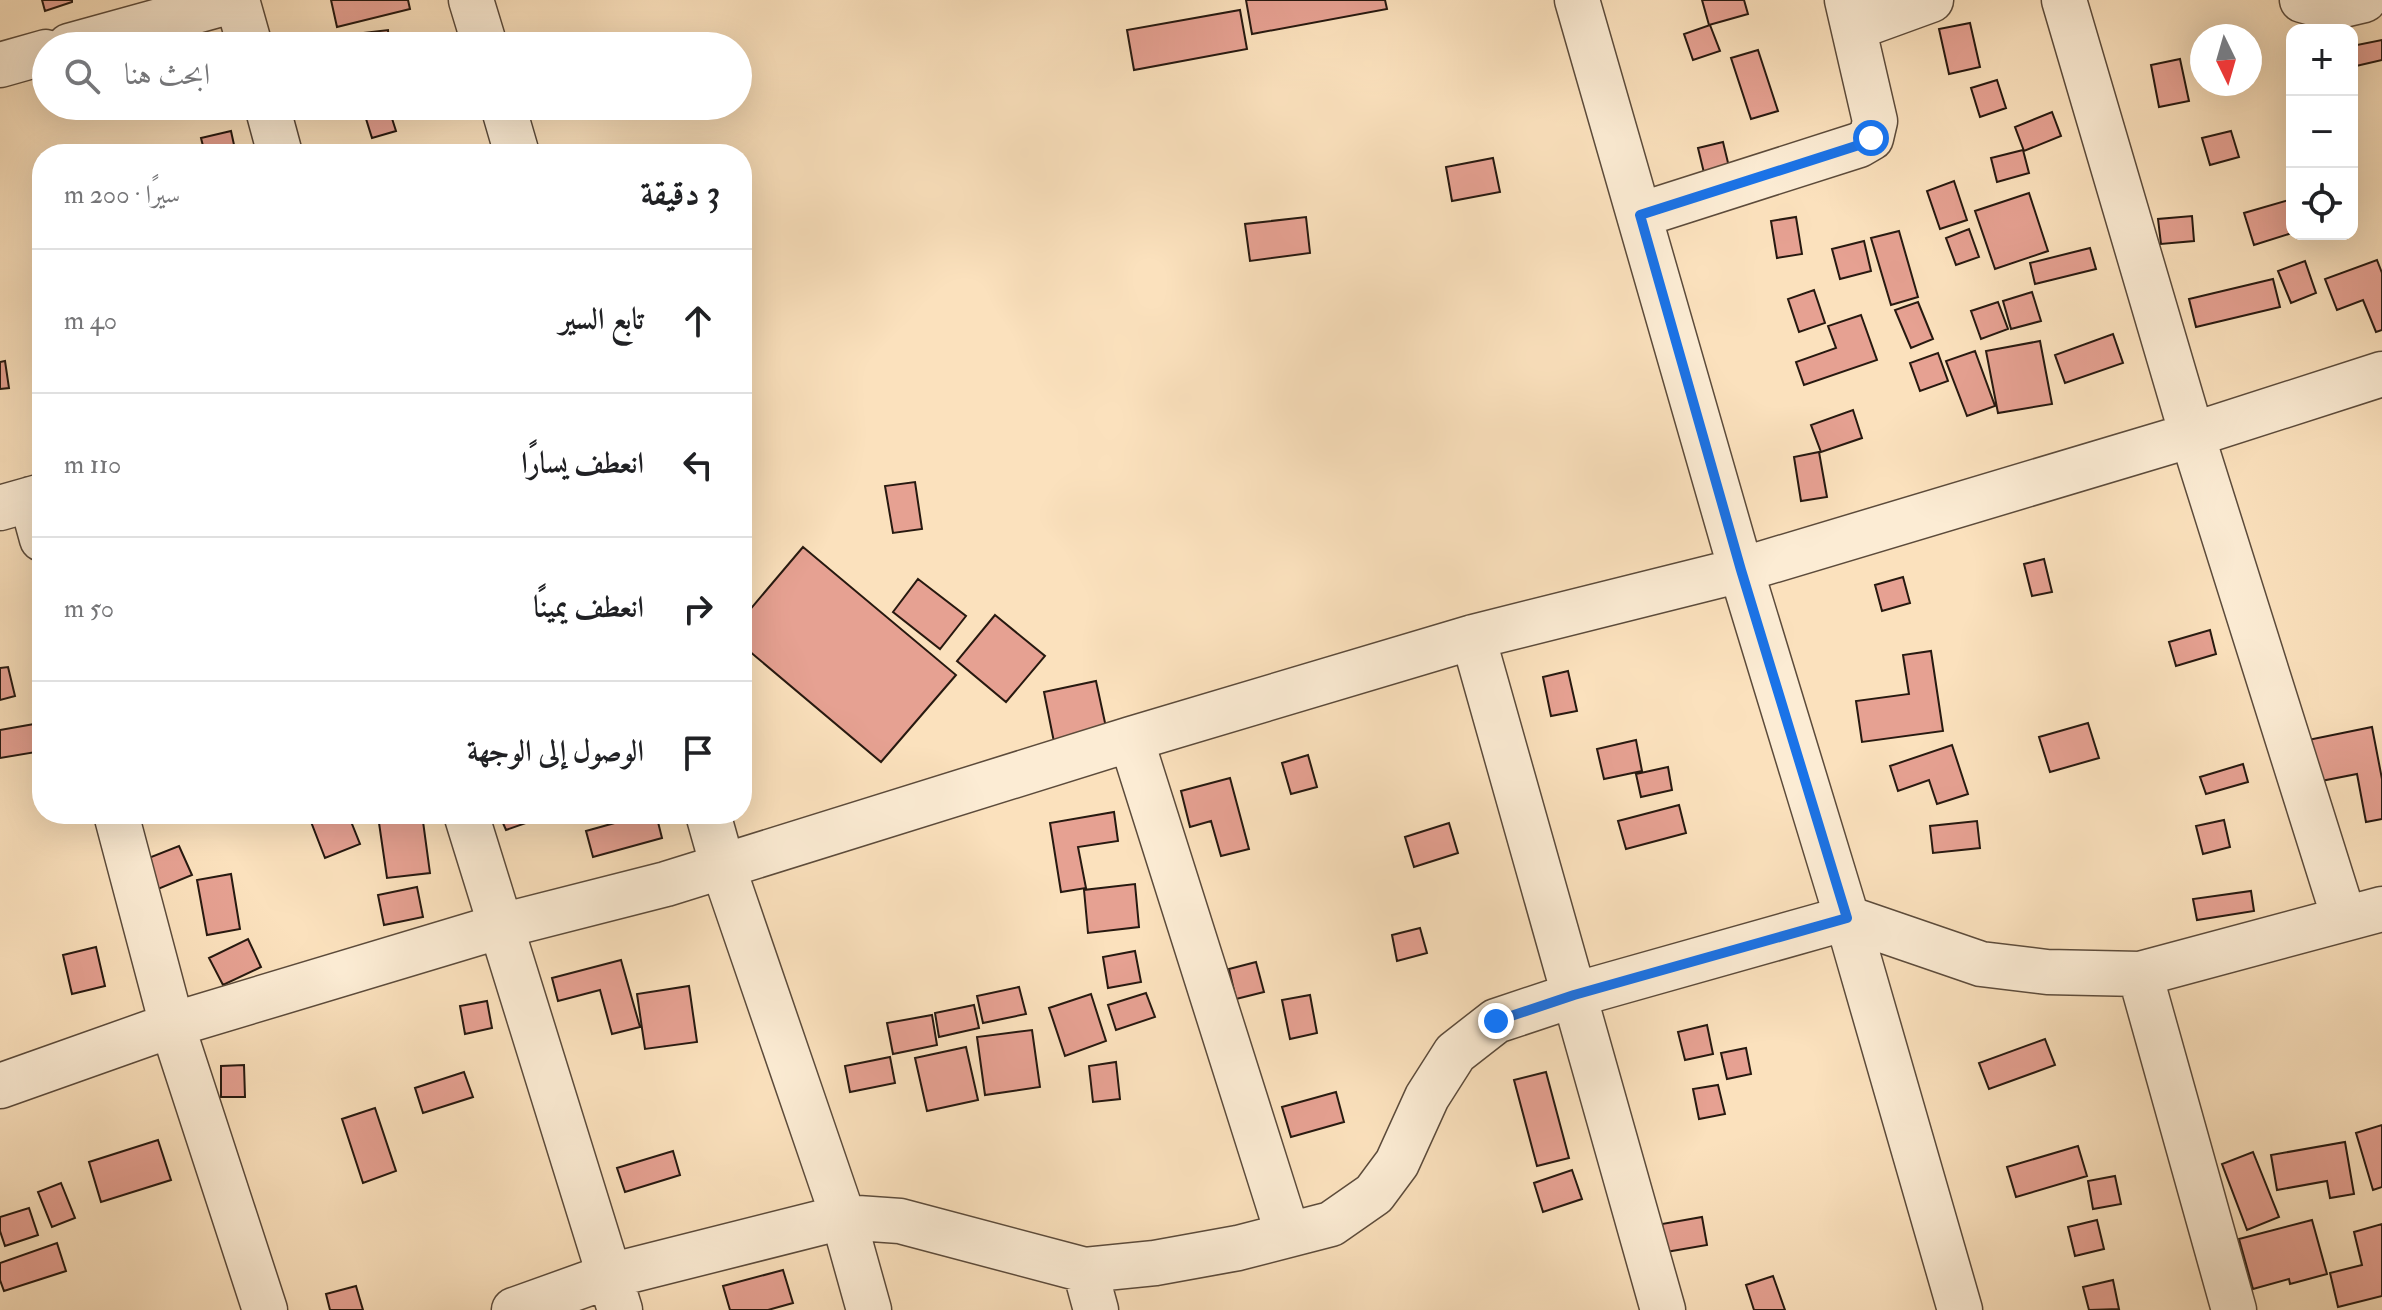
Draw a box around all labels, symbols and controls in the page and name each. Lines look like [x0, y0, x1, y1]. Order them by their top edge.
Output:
north arrow [2190, 24, 2262, 96]
map controls [2286, 24, 2358, 240]
button: + [2286, 24, 2358, 96]
search box [32, 32, 752, 120]
icon: search [60, 54, 104, 98]
text: ابحث هنا [124, 56, 210, 93]
button: − [2286, 96, 2358, 168]
route start [1853, 120, 1889, 156]
button: locate [2286, 168, 2358, 240]
text: 3 دقيقة [640, 172, 720, 215]
text: سيرًا · 200 m [64, 179, 180, 211]
icon: ahead [676, 299, 720, 343]
text: تابع السير [559, 301, 644, 338]
text: 40 m [64, 305, 117, 337]
icon: left [676, 443, 720, 487]
text: انعطف يسارًا [521, 445, 644, 482]
text: 110 m [64, 449, 121, 481]
icon: right [676, 587, 720, 631]
text: انعطف يمينًا [533, 589, 644, 626]
text: 50 m [64, 593, 114, 625]
icon: arrive [676, 731, 720, 775]
text: الوصول إلى الوجهة [467, 733, 644, 770]
route end [1478, 1003, 1514, 1039]

